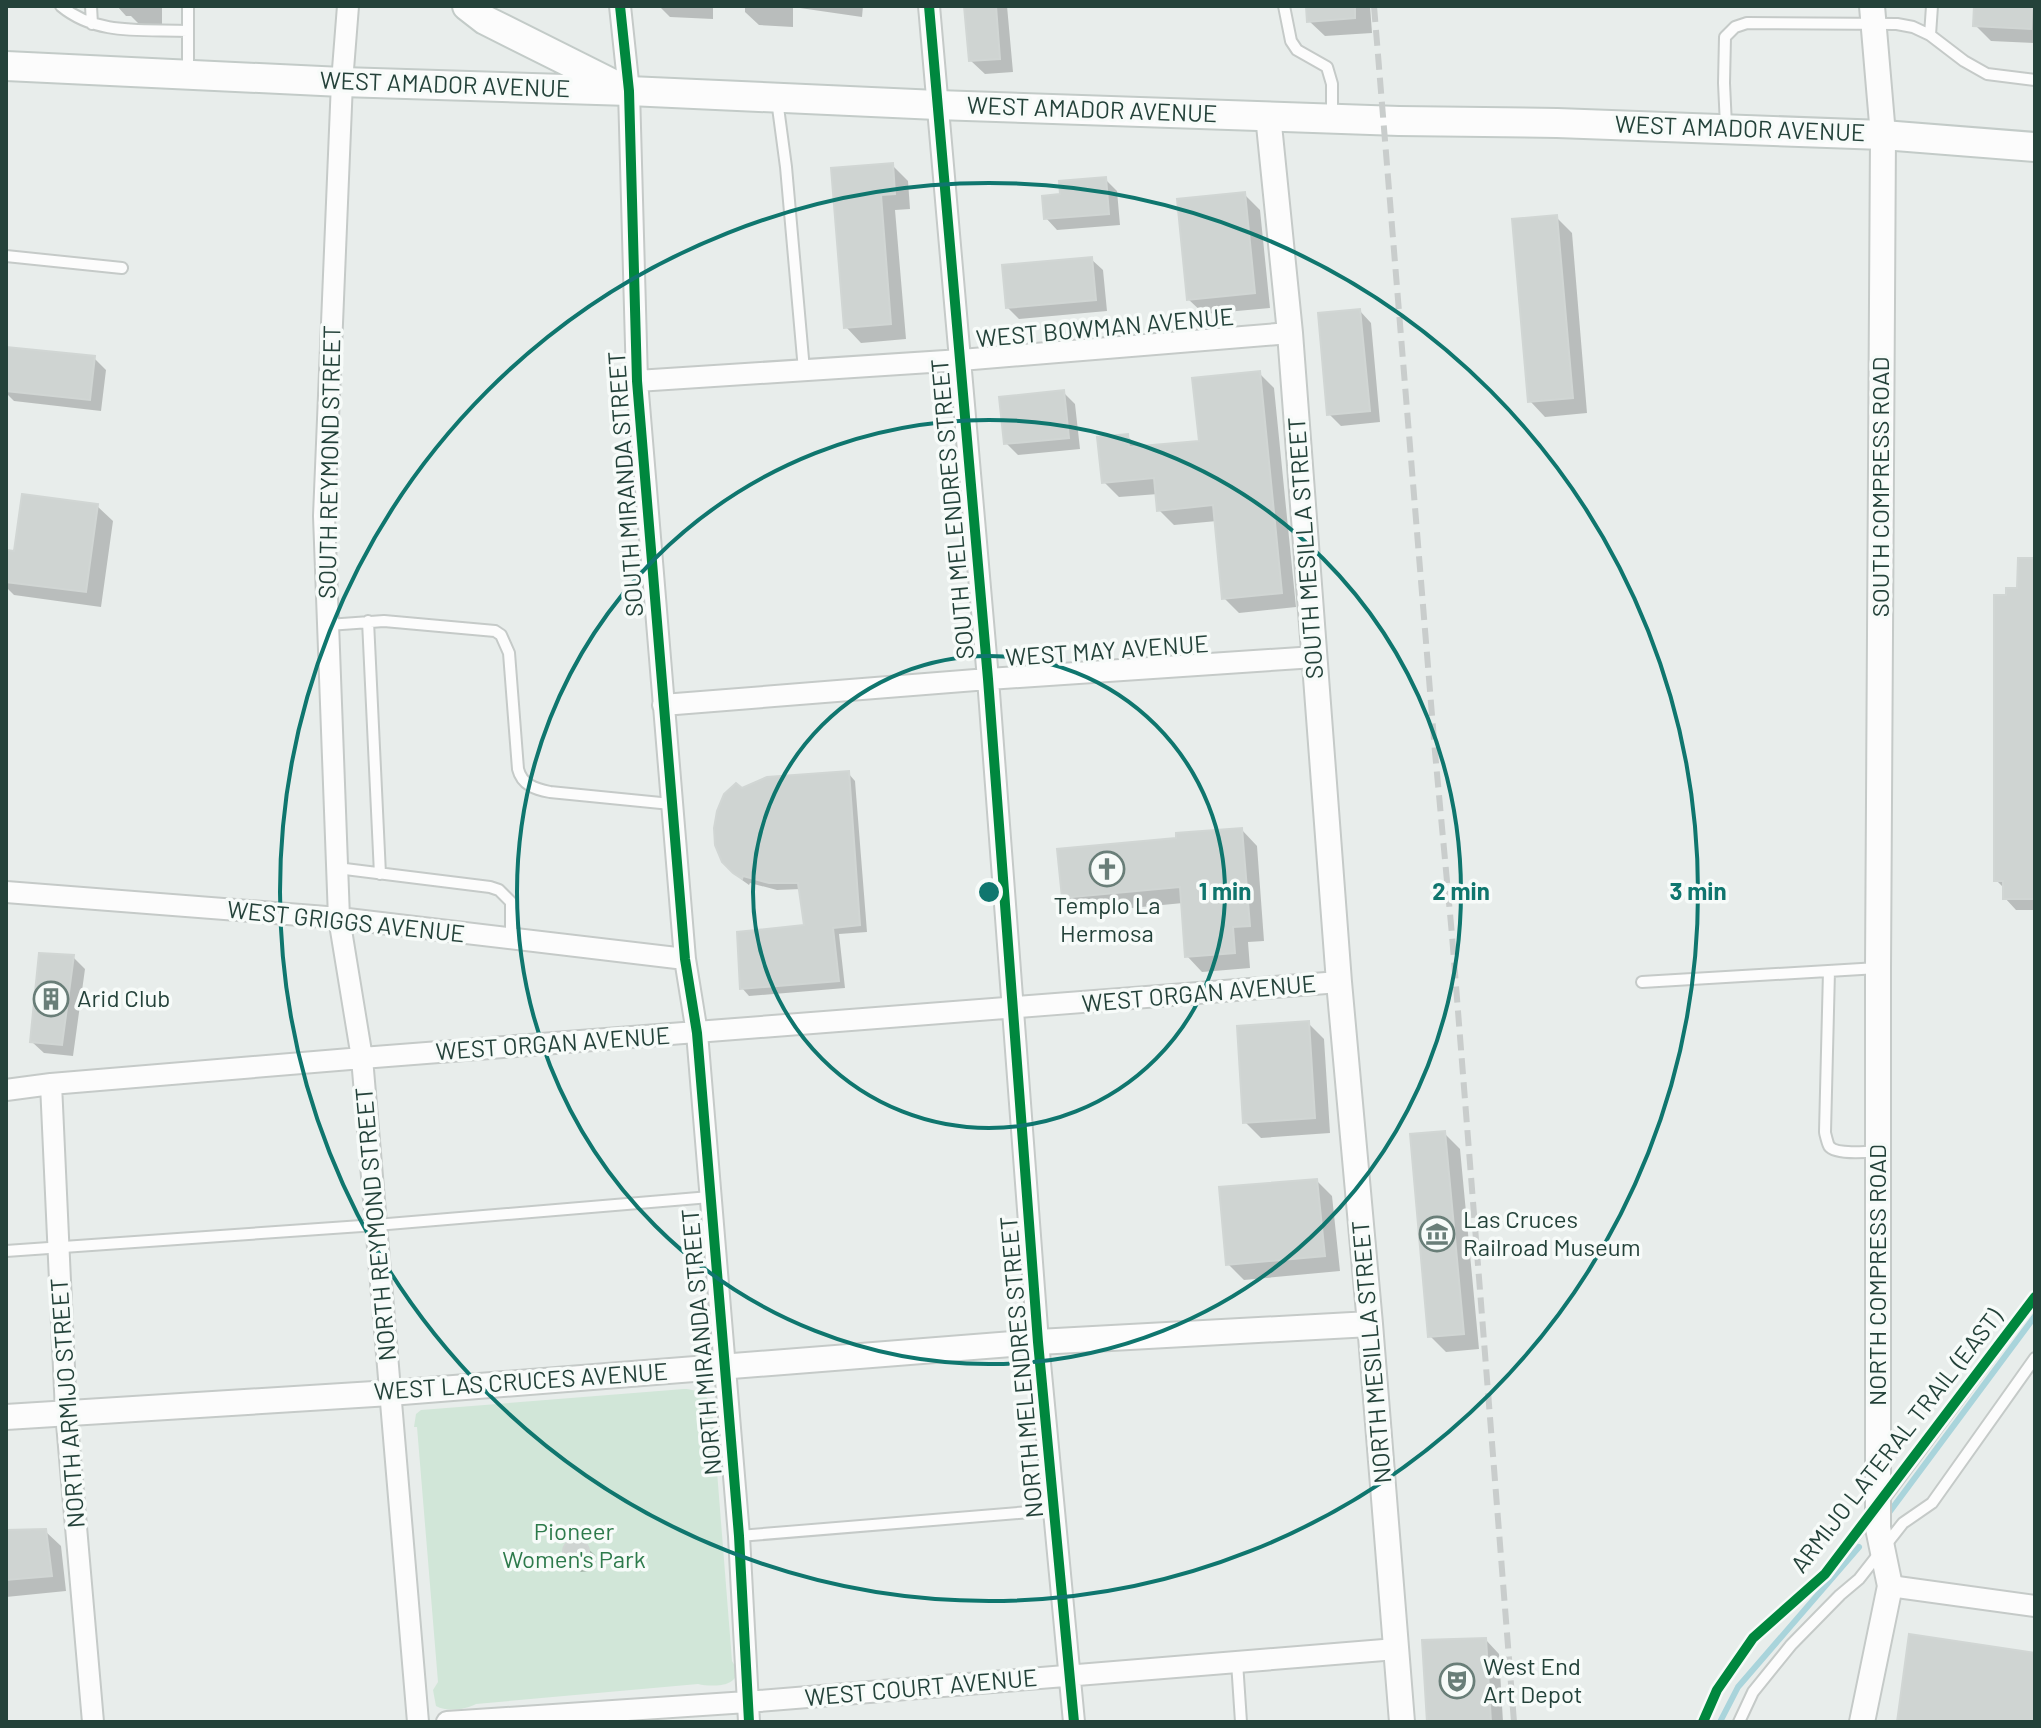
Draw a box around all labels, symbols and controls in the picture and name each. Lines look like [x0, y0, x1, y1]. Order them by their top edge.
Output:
street label: WEST AMADOR AVENUE [319, 65, 571, 102]
street label: WEST AMADOR AVENUE [966, 90, 1218, 127]
street label: WEST AMADOR AVENUE [1614, 109, 1866, 146]
street label: WEST BOWMAN AVENUE [975, 301, 1235, 352]
street label: SOUTH REYMOND STREET [312, 325, 345, 599]
street label: SOUTH MIRANDA STREET [601, 350, 648, 618]
street label: SOUTH COMPRESS ROAD [1865, 357, 1894, 617]
street label: SOUTH MELENDRES STREET [924, 358, 979, 661]
street label: SOUTH MESILLA STREET [1281, 416, 1328, 680]
street label: WEST MAY AVENUE [1004, 628, 1209, 671]
church icon: Templo La Hermosa [1088, 850, 1126, 888]
text: 1 min [1199, 876, 1251, 905]
text: 2 min [1432, 876, 1490, 905]
text: 3 min [1669, 876, 1727, 905]
centre of rings [975, 878, 1003, 906]
place label: Templo La Hermosa [1053, 890, 1161, 947]
street label: WEST GRIGGS AVENUE [226, 894, 467, 947]
street label: WEST ORGAN AVENUE [1080, 968, 1317, 1017]
building icon: Arid Club [32, 980, 70, 1018]
place label: Arid Club [77, 983, 170, 1012]
street label: WEST ORGAN AVENUE [435, 1020, 671, 1065]
street label: NORTH REYMOND STREET [348, 1086, 401, 1362]
street label: NORTH COMPRESS ROAD [1862, 1144, 1891, 1406]
place label: Las Cruces Railroad Museum [1463, 1204, 1641, 1261]
street label: NORTH MIRANDA STREET [674, 1208, 727, 1477]
street label: NORTH MELENDRES STREET [993, 1215, 1048, 1519]
museum icon: Las Cruces Railroad Museum [1418, 1215, 1456, 1253]
street label: NORTH MESILLA STREET [1345, 1219, 1396, 1485]
street label: NORTH ARMIJO STREET [43, 1277, 90, 1529]
street label: ARMIJO LATERAL TRAIL (EAST) [1784, 1302, 2008, 1578]
street label: WEST LAS CRUCES AVENUE [373, 1356, 669, 1405]
park label: Pioneer Women's Park [502, 1516, 646, 1573]
place label: West End Art Depot [1483, 1651, 1583, 1708]
street label: WEST COURT AVENUE [803, 1662, 1038, 1711]
theatre icon: West End Art Depot [1438, 1662, 1476, 1700]

